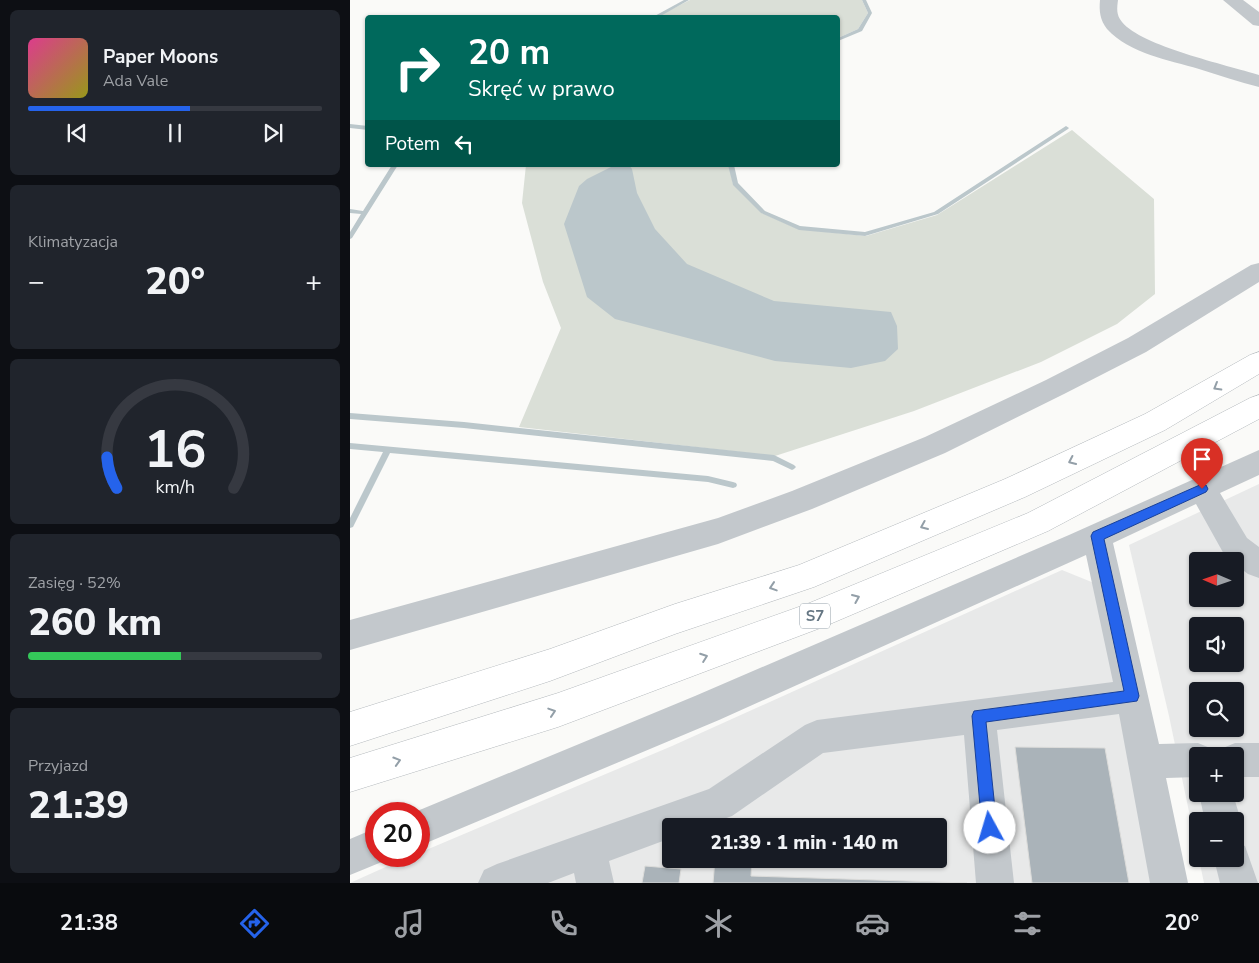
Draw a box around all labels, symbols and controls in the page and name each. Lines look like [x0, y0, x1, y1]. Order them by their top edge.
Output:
text: 20 m [468, 29, 550, 76]
icon: right [385, 35, 450, 100]
text: Paper Moons [103, 44, 218, 70]
text: Ada Vale [103, 70, 168, 92]
text: Skręć w prawo [468, 74, 615, 104]
icon: previous [63, 119, 91, 147]
icon: pause [161, 119, 189, 147]
icon: next [259, 119, 287, 147]
icon: left [450, 130, 478, 158]
text: Potem [385, 131, 440, 157]
text: Klimatyzacja [28, 231, 118, 253]
text: 20° [145, 256, 205, 307]
text: − [28, 263, 45, 301]
text: + [305, 263, 322, 301]
one-way arrow [1214, 381, 1223, 391]
text: 16 [144, 414, 206, 485]
pin [1181, 438, 1223, 489]
icon: arrive [1188, 445, 1216, 473]
one-way arrow [1069, 454, 1078, 464]
text: km/h [155, 475, 195, 499]
one-way arrow [920, 520, 929, 530]
north arrow [1189, 552, 1244, 608]
map controls [1189, 552, 1244, 867]
text: Zasięg · 52% [28, 572, 121, 594]
one-way arrow [769, 581, 778, 591]
one-way arrow [851, 594, 860, 605]
text: 260 km [28, 597, 162, 648]
road number: S7 [800, 604, 830, 628]
button: sound [1189, 617, 1244, 672]
one-way arrow [700, 653, 708, 663]
button: search [1189, 682, 1244, 737]
one-way arrow [547, 708, 555, 718]
button: + [1189, 747, 1244, 802]
text: Przyjazd [28, 755, 88, 777]
one-way arrow [392, 756, 400, 766]
text: 21:39 [28, 780, 129, 831]
position arrow [963, 801, 1015, 853]
speed limit sign: 20 [365, 802, 430, 867]
button: − [1189, 812, 1244, 867]
text: 21:39 · 1 min · 140 m [711, 830, 898, 856]
icon: directions [237, 906, 272, 941]
icon: music [392, 906, 427, 941]
icon: phone [546, 906, 581, 941]
icon: climate [701, 906, 736, 941]
icon: car [855, 906, 890, 941]
icon: filters [1010, 906, 1045, 941]
text: 21:38 [60, 908, 118, 938]
text: 20° [1164, 908, 1199, 938]

